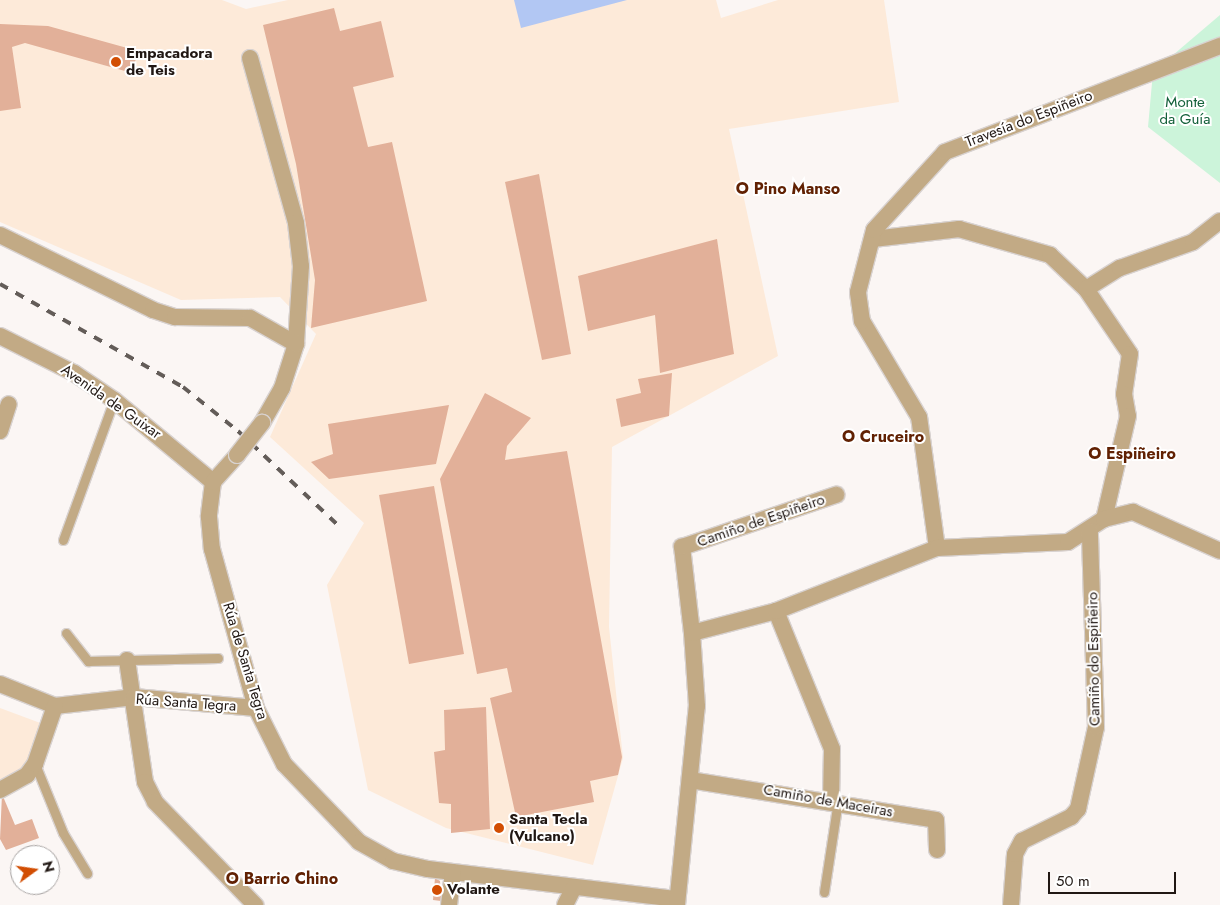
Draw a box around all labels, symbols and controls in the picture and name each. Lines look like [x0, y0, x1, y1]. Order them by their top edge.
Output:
place label: Empacadora de Teis [126, 44, 213, 79]
marker: Empacadora de Teis [110, 56, 122, 68]
street label: Travesía do Espiñeiro [963, 87, 1095, 151]
park label: Monte da Guía [1160, 93, 1210, 128]
district label: O Pino Manso [736, 179, 840, 199]
street label: Avenida de Guixar [57, 361, 165, 443]
district label: O Cruceiro [842, 427, 924, 447]
district label: O Espiñeiro [1088, 444, 1176, 464]
street label: Camiño de Espiñeiro [695, 491, 827, 551]
street label: Camiño do Espiñeiro [1084, 592, 1104, 726]
street label: Rúa de Santa Tegra [219, 600, 271, 722]
street label: Rúa Santa Tegra [135, 691, 237, 715]
street label: Camiño de Maceiras [762, 781, 894, 821]
place label: Santa Tecla (Vulcano) [509, 810, 587, 845]
marker: Santa Tecla (Vulcano) [493, 822, 505, 834]
north arrow [10, 845, 60, 895]
text: N [38, 859, 60, 874]
scale bar [1050, 862, 1178, 894]
district label: O Barrio Chino [226, 869, 338, 889]
text: 50 m [1056, 870, 1090, 892]
place label: Volante [447, 881, 500, 899]
marker: Volante [431, 884, 443, 896]

